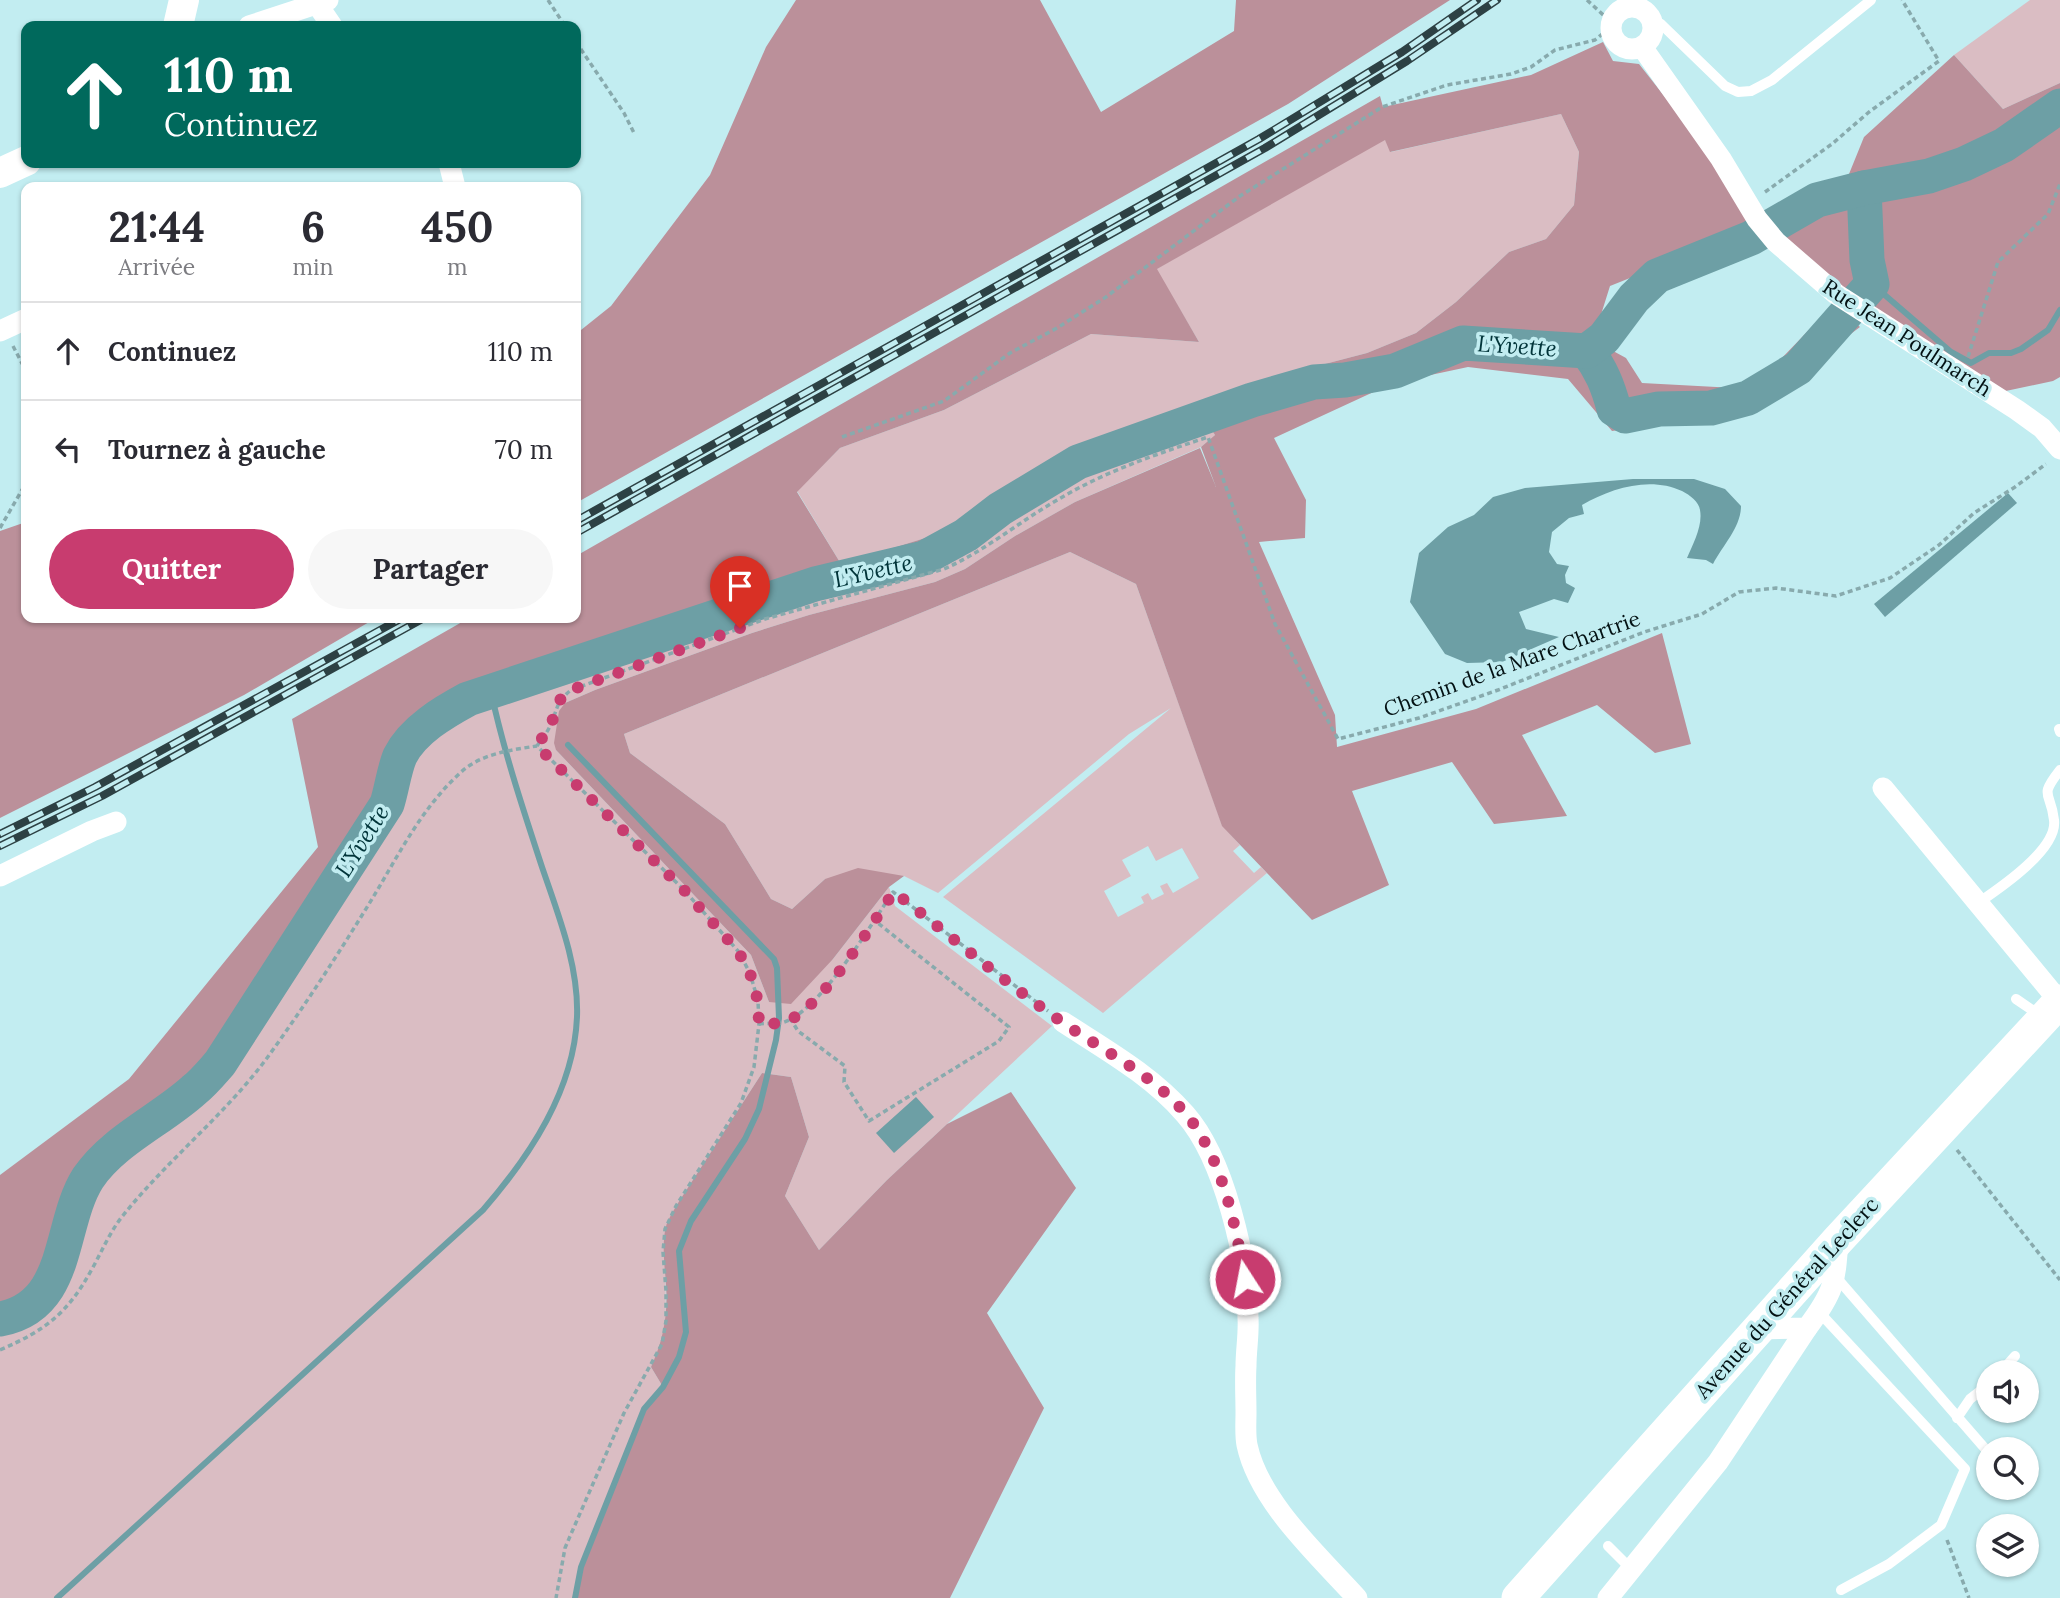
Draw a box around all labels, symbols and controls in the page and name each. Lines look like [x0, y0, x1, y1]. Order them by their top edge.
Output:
text: 110 m [164, 43, 293, 105]
icon: ahead [49, 49, 140, 140]
text: Continuez [164, 104, 318, 145]
text: 21:44 [109, 200, 205, 254]
text: 6 [301, 200, 325, 254]
text: 450 [421, 200, 493, 254]
text: Arrivée [118, 252, 195, 281]
text: min [292, 252, 333, 281]
text: m [447, 252, 468, 281]
street label: Rue Jean Poulmarch [1818, 273, 1997, 402]
water label: L'Yvette [1476, 328, 1558, 363]
icon: ahead [49, 332, 87, 370]
text: Continuez [108, 335, 236, 368]
text: 110 m [488, 335, 553, 368]
icon: left [49, 430, 87, 468]
text: Tournez à gauche [108, 433, 326, 466]
text: 70 m [495, 433, 553, 466]
button: Quitter [49, 529, 294, 609]
button: Partager [308, 529, 553, 609]
water label: L'Yvette [831, 547, 915, 594]
pin [710, 556, 770, 628]
icon: arrive [721, 567, 759, 605]
street label: Chemin de la Mare Chartrie [1380, 605, 1644, 723]
water label: L'Yvette [328, 799, 395, 882]
street label: Avenue du Général Leclerc [1688, 1191, 1884, 1405]
position arrow [1208, 1242, 1282, 1316]
map controls [1976, 1360, 2039, 1577]
button: sound [1976, 1360, 2039, 1423]
button: search [1976, 1437, 2039, 1500]
button: layers [1976, 1514, 2039, 1577]

